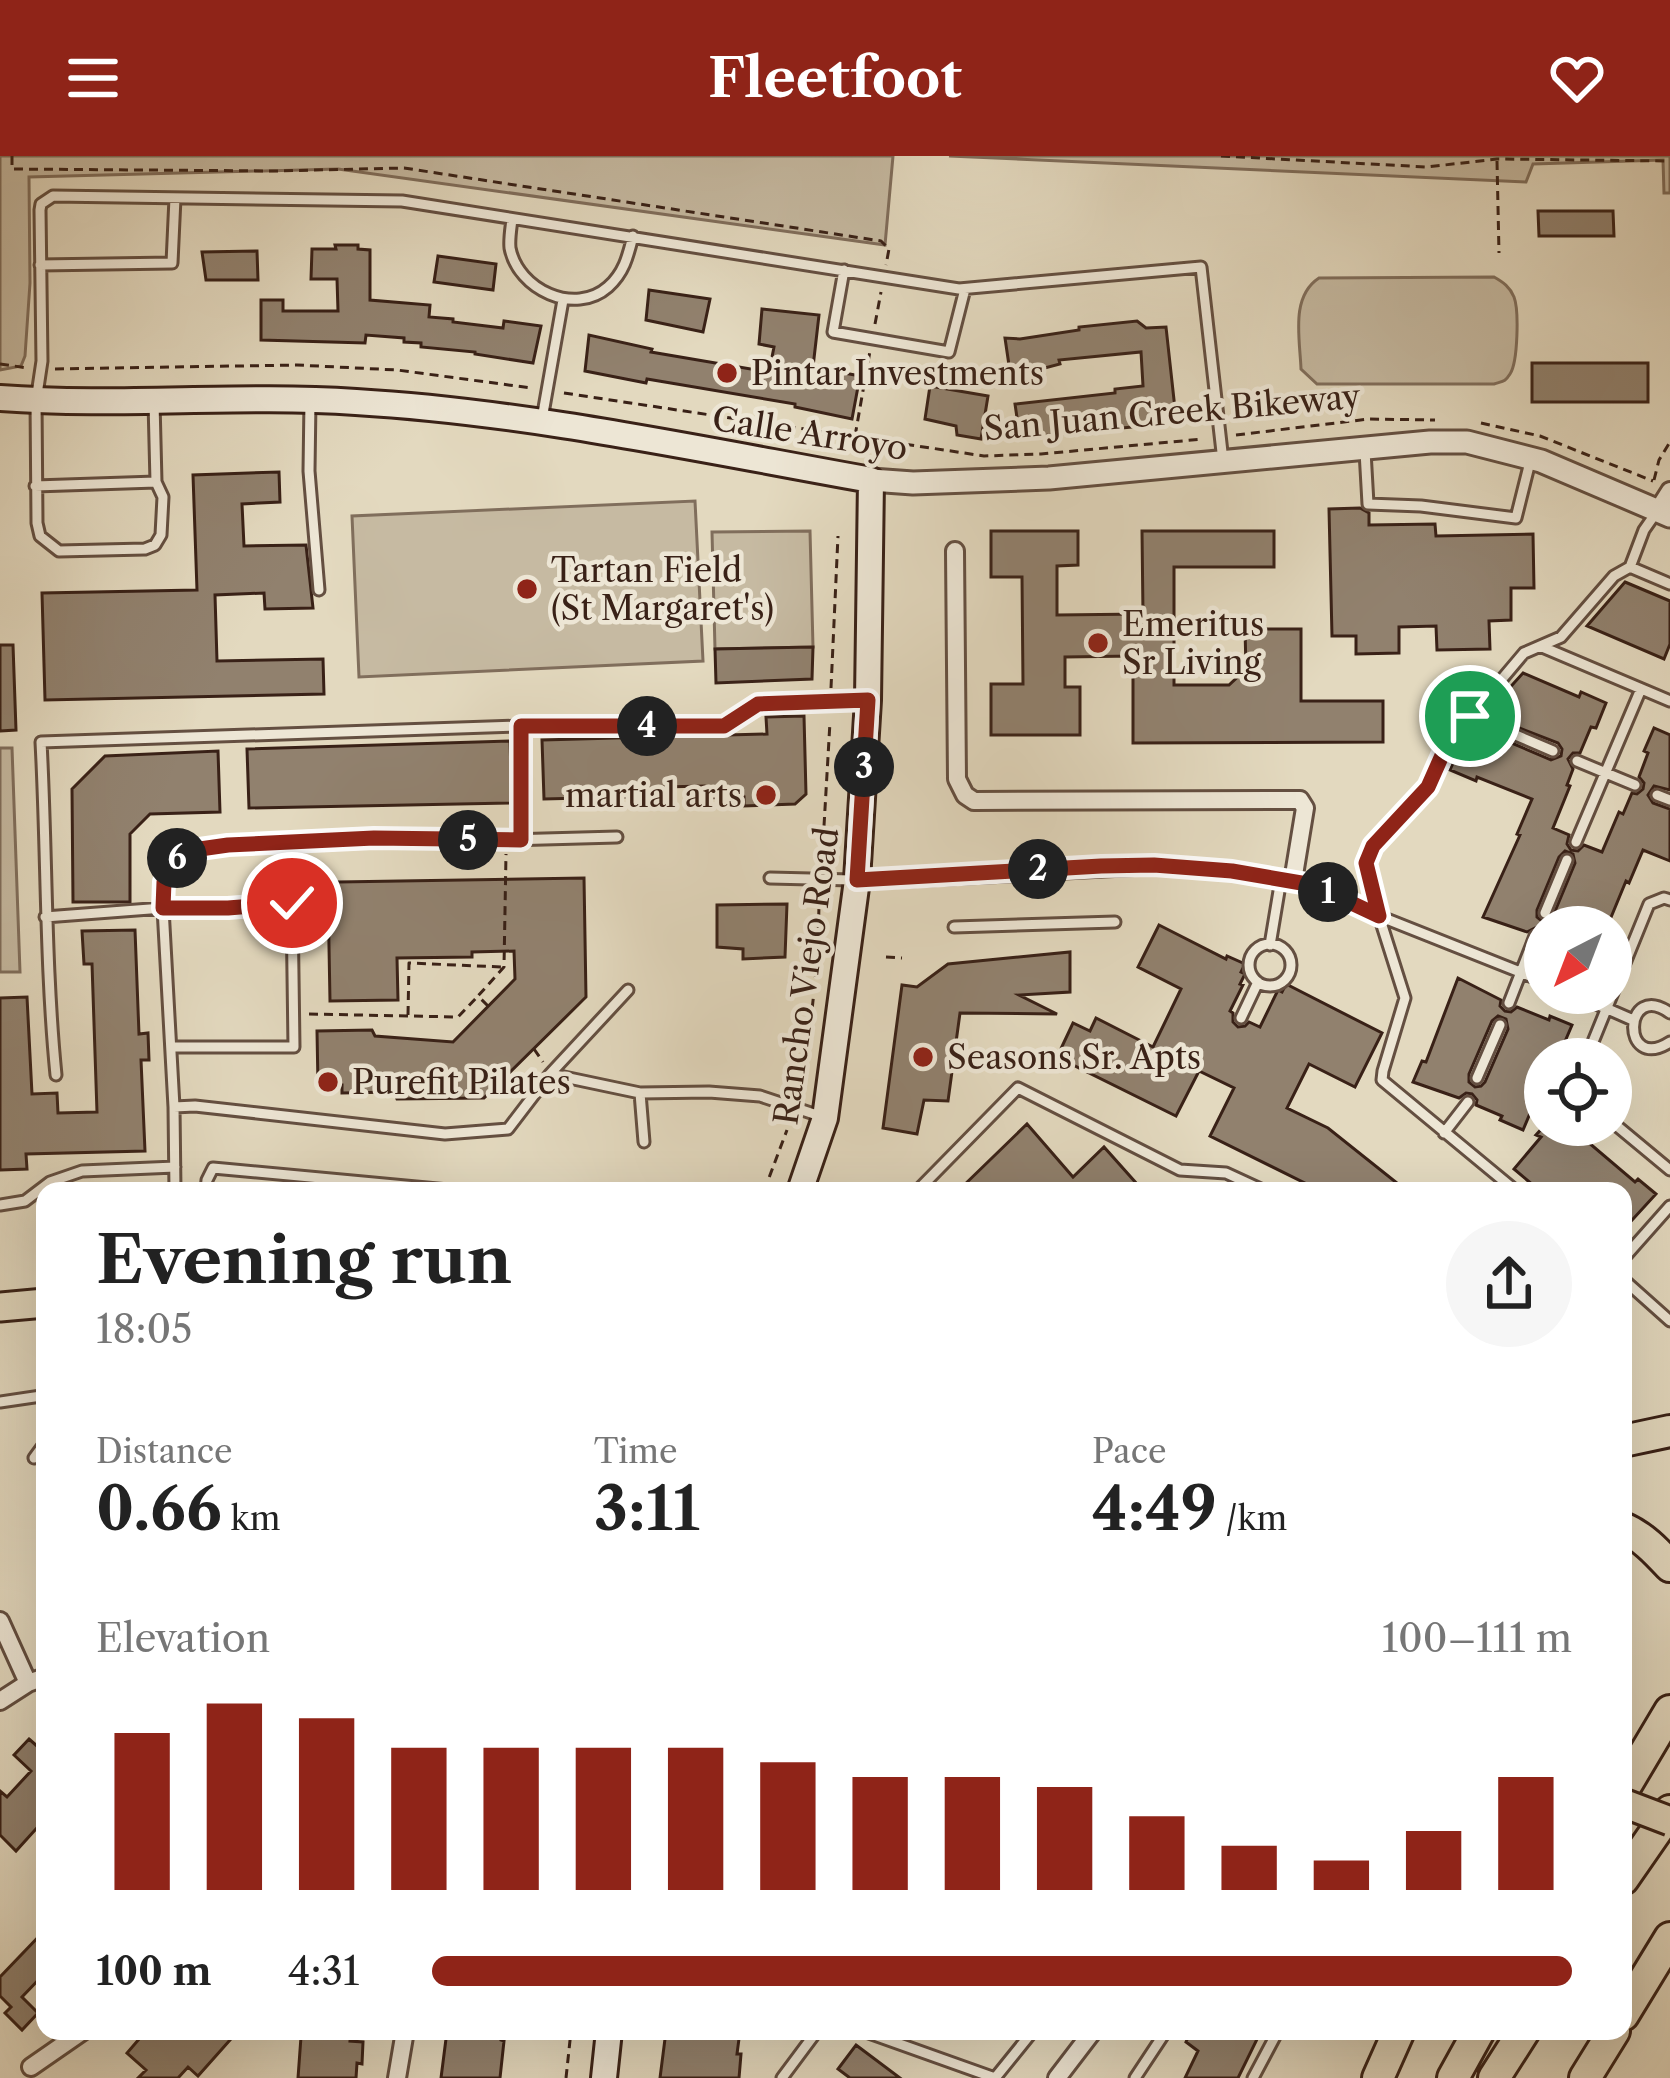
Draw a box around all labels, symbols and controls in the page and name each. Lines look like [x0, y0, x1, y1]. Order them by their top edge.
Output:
icon: menu [60, 45, 126, 111]
text: Fleetfoot [708, 45, 962, 111]
icon: heart [1544, 45, 1610, 111]
place label: Pintar Investments [751, 353, 1044, 394]
marker: Pintar Investments [714, 360, 740, 386]
street label: San Juan Creek Bikeway [982, 376, 1363, 449]
street label: Calle Arroyo [709, 398, 911, 469]
place label: Tartan Field (St Margaret's) [551, 550, 774, 629]
marker: Tartan Field (St Margaret's) [514, 576, 540, 602]
place label: Emeritus Sr Living [1122, 604, 1264, 683]
marker: Emeritus Sr Living [1085, 630, 1111, 656]
pin [1419, 665, 1521, 767]
icon: arrive [1437, 683, 1503, 749]
pin: 4 [617, 696, 677, 756]
text: 4 [637, 705, 657, 746]
pin: 3 [834, 737, 894, 797]
text: 3 [855, 746, 873, 787]
place label: martial arts [565, 775, 742, 816]
marker: martial arts [753, 782, 779, 808]
pin: 5 [438, 810, 498, 870]
text: 5 [459, 819, 477, 860]
street label: Rancho Viejo Road [765, 825, 848, 1128]
pin: 6 [147, 828, 207, 888]
text: 6 [167, 837, 187, 878]
pin: 2 [1008, 839, 1068, 899]
text: 2 [1028, 848, 1048, 889]
pin [241, 852, 343, 954]
pin: 1 [1298, 862, 1358, 922]
icon: check [259, 870, 325, 936]
text: 1 [1321, 871, 1335, 912]
north arrow [1524, 906, 1632, 1014]
map controls [1524, 906, 1632, 1146]
place label: Seasons Sr. Apts [947, 1037, 1201, 1078]
button: locate [1524, 1038, 1632, 1146]
marker: Seasons Sr. Apts [910, 1044, 936, 1070]
place label: Purefit Pilates [352, 1062, 571, 1103]
marker: Purefit Pilates [315, 1069, 341, 1095]
text: Evening run [96, 1219, 512, 1300]
button: share [1446, 1221, 1572, 1347]
text: 18:05 [96, 1305, 192, 1353]
text: Distance [96, 1431, 233, 1472]
text: Time [594, 1431, 677, 1472]
text: Pace [1092, 1431, 1167, 1472]
text: 0.66 [96, 1472, 222, 1546]
text: 3:11 [594, 1472, 700, 1546]
text: 4:49 [1092, 1472, 1217, 1546]
text: km [222, 1498, 280, 1539]
text: /km [1217, 1498, 1287, 1539]
text: Elevation [96, 1614, 270, 1662]
text: 100–111 m [1382, 1614, 1572, 1662]
text: 100 m [96, 1947, 212, 1995]
text: 4:31 [288, 1947, 359, 1995]

